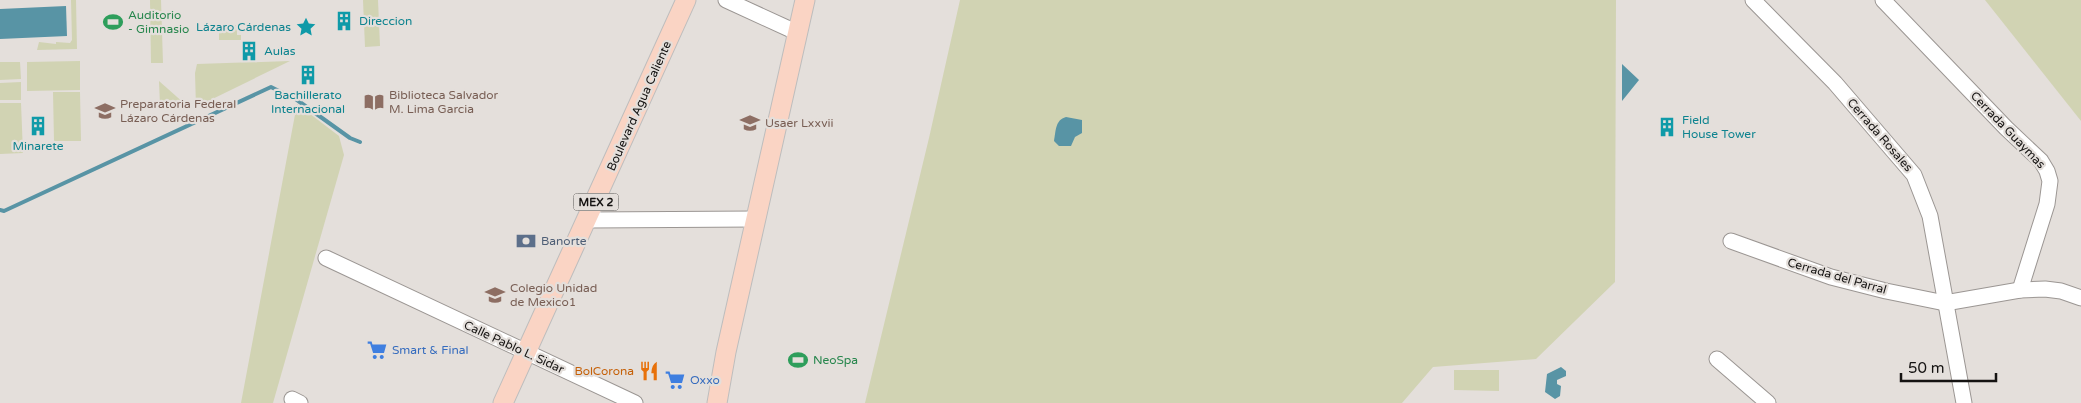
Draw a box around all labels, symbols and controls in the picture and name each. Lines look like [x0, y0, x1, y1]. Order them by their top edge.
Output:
place label: Auditorio - Gimnasio [128, 8, 189, 36]
building icon: Direccion [333, 10, 355, 32]
sports icon: Auditorio - Gimnasio [102, 11, 124, 33]
place label: Direccion [359, 14, 412, 28]
place icon: Lázaro Cárdenas [295, 16, 317, 38]
place label: Lázaro Cárdenas [196, 20, 291, 34]
street label: Boulevard Agua Caliente [604, 39, 674, 173]
building icon: Aulas [238, 40, 260, 62]
place label: Aulas [264, 44, 296, 58]
building icon: Bachillerato Internacional [297, 64, 319, 86]
place label: Bachillerato Internacional [271, 88, 345, 116]
place label: Biblioteca Salvador M. Lima Garcia [389, 88, 499, 116]
street label: Cerrada Guaymas [1968, 89, 2048, 171]
library icon: Biblioteca Salvador M. Lima Garcia [363, 91, 385, 113]
street label: Cerrada Rosales [1844, 96, 1916, 175]
place label: Preparatoria Federal Lázaro Cárdenas [120, 97, 236, 125]
school or university icon: Preparatoria Federal Lázaro Cárdenas [94, 100, 116, 122]
school or university icon: Usaer Lxxvii [739, 112, 761, 134]
place label: Field House Tower [1682, 113, 1756, 141]
building icon: Minarete [27, 115, 49, 137]
place label: Usaer Lxxvii [765, 116, 834, 130]
building icon: Field House Tower [1656, 116, 1678, 138]
place label: Minarete [12, 139, 64, 153]
road number: MEX 2 [574, 193, 618, 210]
bank icon: Banorte [515, 230, 537, 252]
place label: Banorte [541, 234, 587, 248]
street label: Cerrada del Parral [1786, 255, 1888, 297]
place label: Colegio Unidad de Mexico1 [510, 281, 597, 309]
school or university icon: Colegio Unidad de Mexico1 [484, 284, 506, 306]
street label: Calle Pablo L. Sidar [462, 318, 567, 377]
supermarket icon: Smart & Final [366, 339, 388, 361]
place label: Smart & Final [392, 343, 468, 357]
sports icon: NeoSpa [787, 349, 809, 371]
scale bar [1901, 350, 1996, 382]
place label: NeoSpa [813, 353, 858, 367]
text: 50 m [1908, 359, 1945, 377]
restaurant icon: BolCorona [638, 360, 660, 382]
place label: BolCorona [574, 364, 634, 378]
supermarket icon: Oxxo [664, 369, 686, 391]
place label: Oxxo [690, 373, 720, 387]

